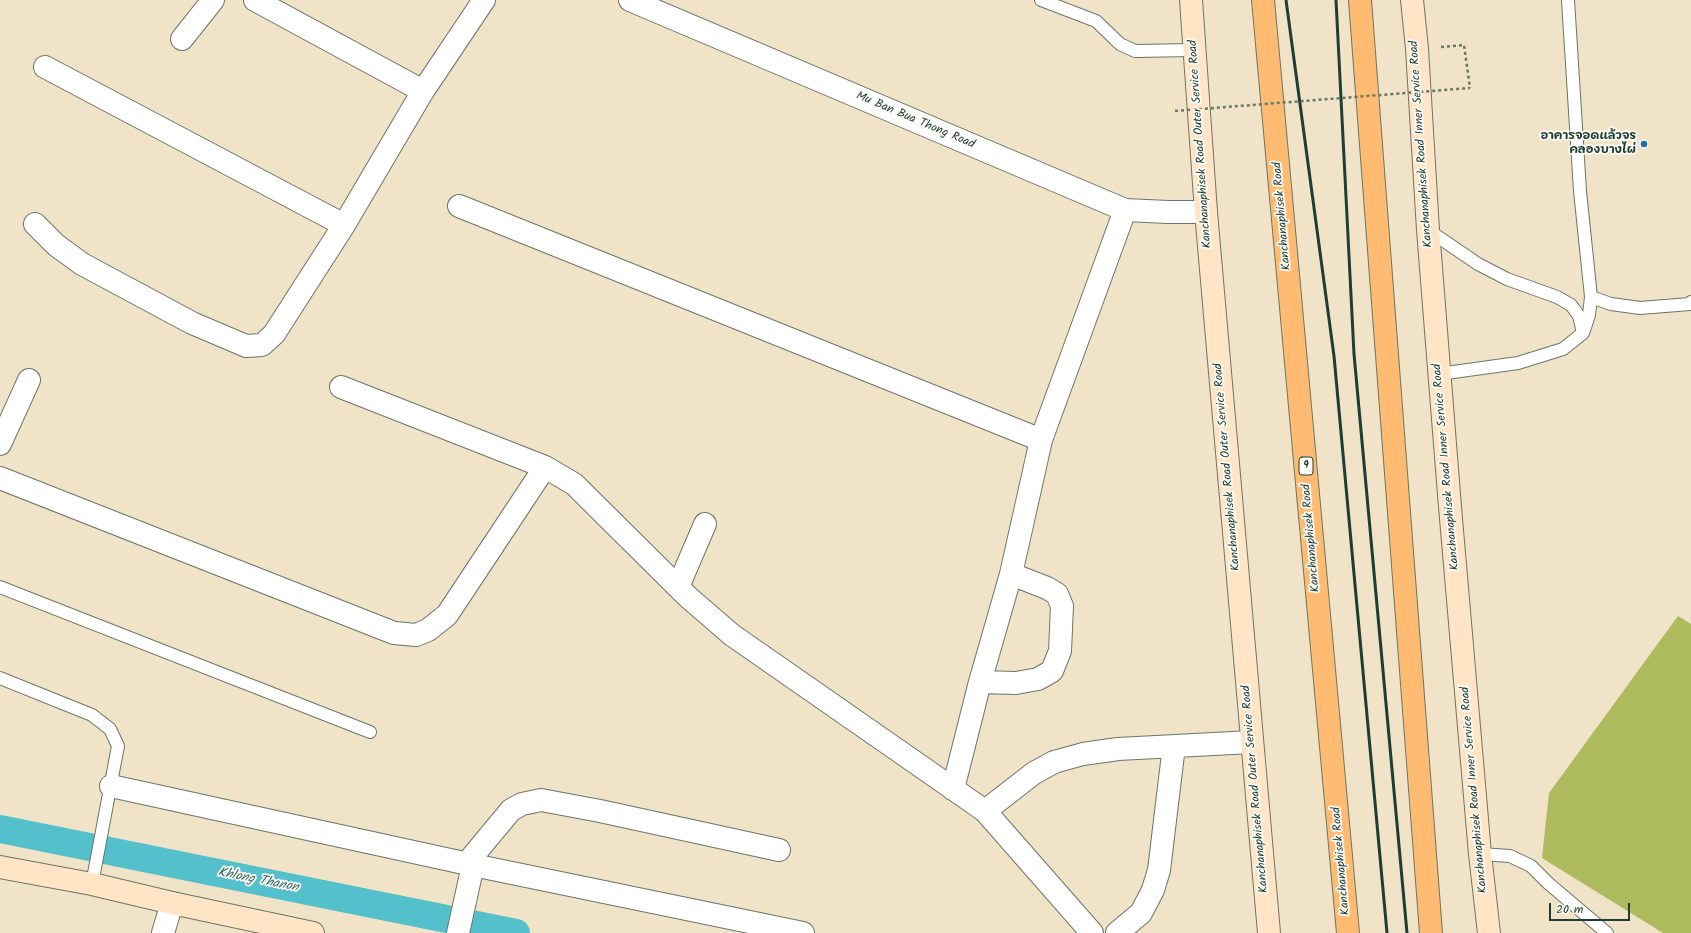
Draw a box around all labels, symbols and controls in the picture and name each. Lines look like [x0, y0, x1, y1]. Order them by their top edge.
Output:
street label: Kanchanaphisek Road Outer Service Road [1187, 39, 1215, 249]
street label: Kanchanaphisek Road Inner Service Road [1408, 40, 1436, 248]
street label: Mu Ban Bua Thong Road [853, 89, 977, 153]
place label: อาคารจอดแล้วจร คลองบางไผ่ [1540, 130, 1636, 158]
marker: อาคารจอดแล้วจร คลองบางไผ่ [1639, 139, 1649, 149]
street label: Kanchanaphisek Road [1271, 161, 1295, 271]
street label: Kanchanaphisek Road Outer Service Road [1212, 362, 1244, 572]
street label: Kanchanaphisek Road Inner Service Road [1431, 363, 1463, 571]
road number: 9 [1299, 457, 1313, 475]
street label: Kanchanaphisek Road [1300, 483, 1324, 593]
street label: Kanchanaphisek Road Outer Service Road [1240, 684, 1272, 894]
street label: Kanchanaphisek Road Inner Service Road [1459, 686, 1491, 894]
street label: Kanchanaphisek Road [1330, 806, 1354, 916]
water label: Khlong Thanon [216, 866, 300, 896]
scale bar [1551, 895, 1632, 921]
text: 20 m [1556, 900, 1583, 919]

